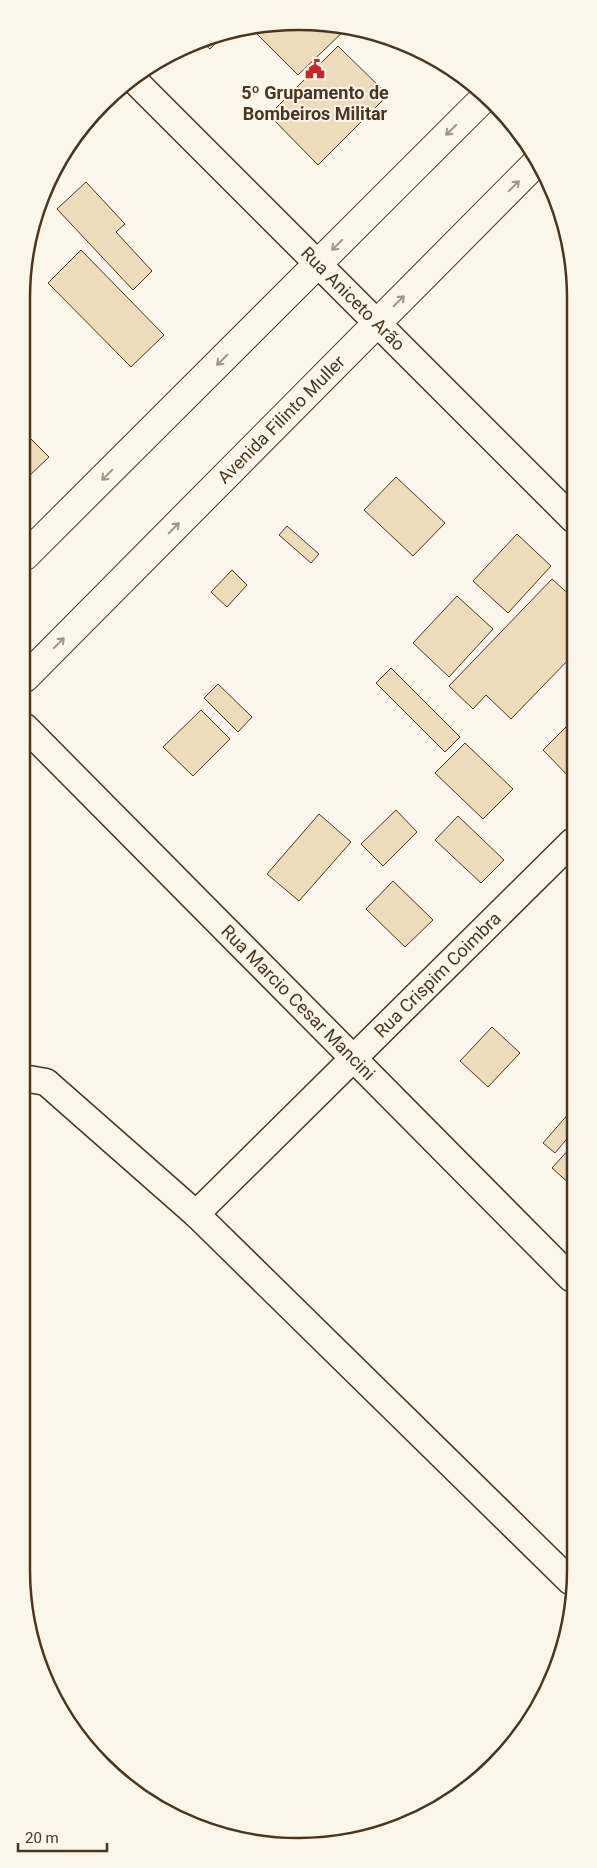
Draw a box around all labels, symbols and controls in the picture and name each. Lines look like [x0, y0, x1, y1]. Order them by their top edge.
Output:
public building icon: 5º Grupamento de Bombeiros Militar [304, 58, 326, 80]
place label: 5º Grupamento de Bombeiros Militar [241, 82, 389, 124]
one-way arrow [445, 124, 458, 136]
one-way arrow [508, 179, 520, 192]
one-way arrow [330, 239, 343, 251]
street label: Rua Aniceto Arão [297, 242, 410, 355]
one-way arrow [393, 295, 406, 307]
street label: Avenida Filinto Muller [213, 351, 349, 488]
one-way arrow [215, 354, 228, 366]
one-way arrow [100, 469, 113, 481]
one-way arrow [168, 522, 180, 534]
one-way arrow [53, 637, 65, 649]
street label: Rua Crispim Coimbra [370, 907, 505, 1042]
street label: Rua Marcio Cesar Mancini [217, 920, 380, 1084]
scale bar [18, 1820, 106, 1852]
text: 20 m [25, 1829, 59, 1847]

